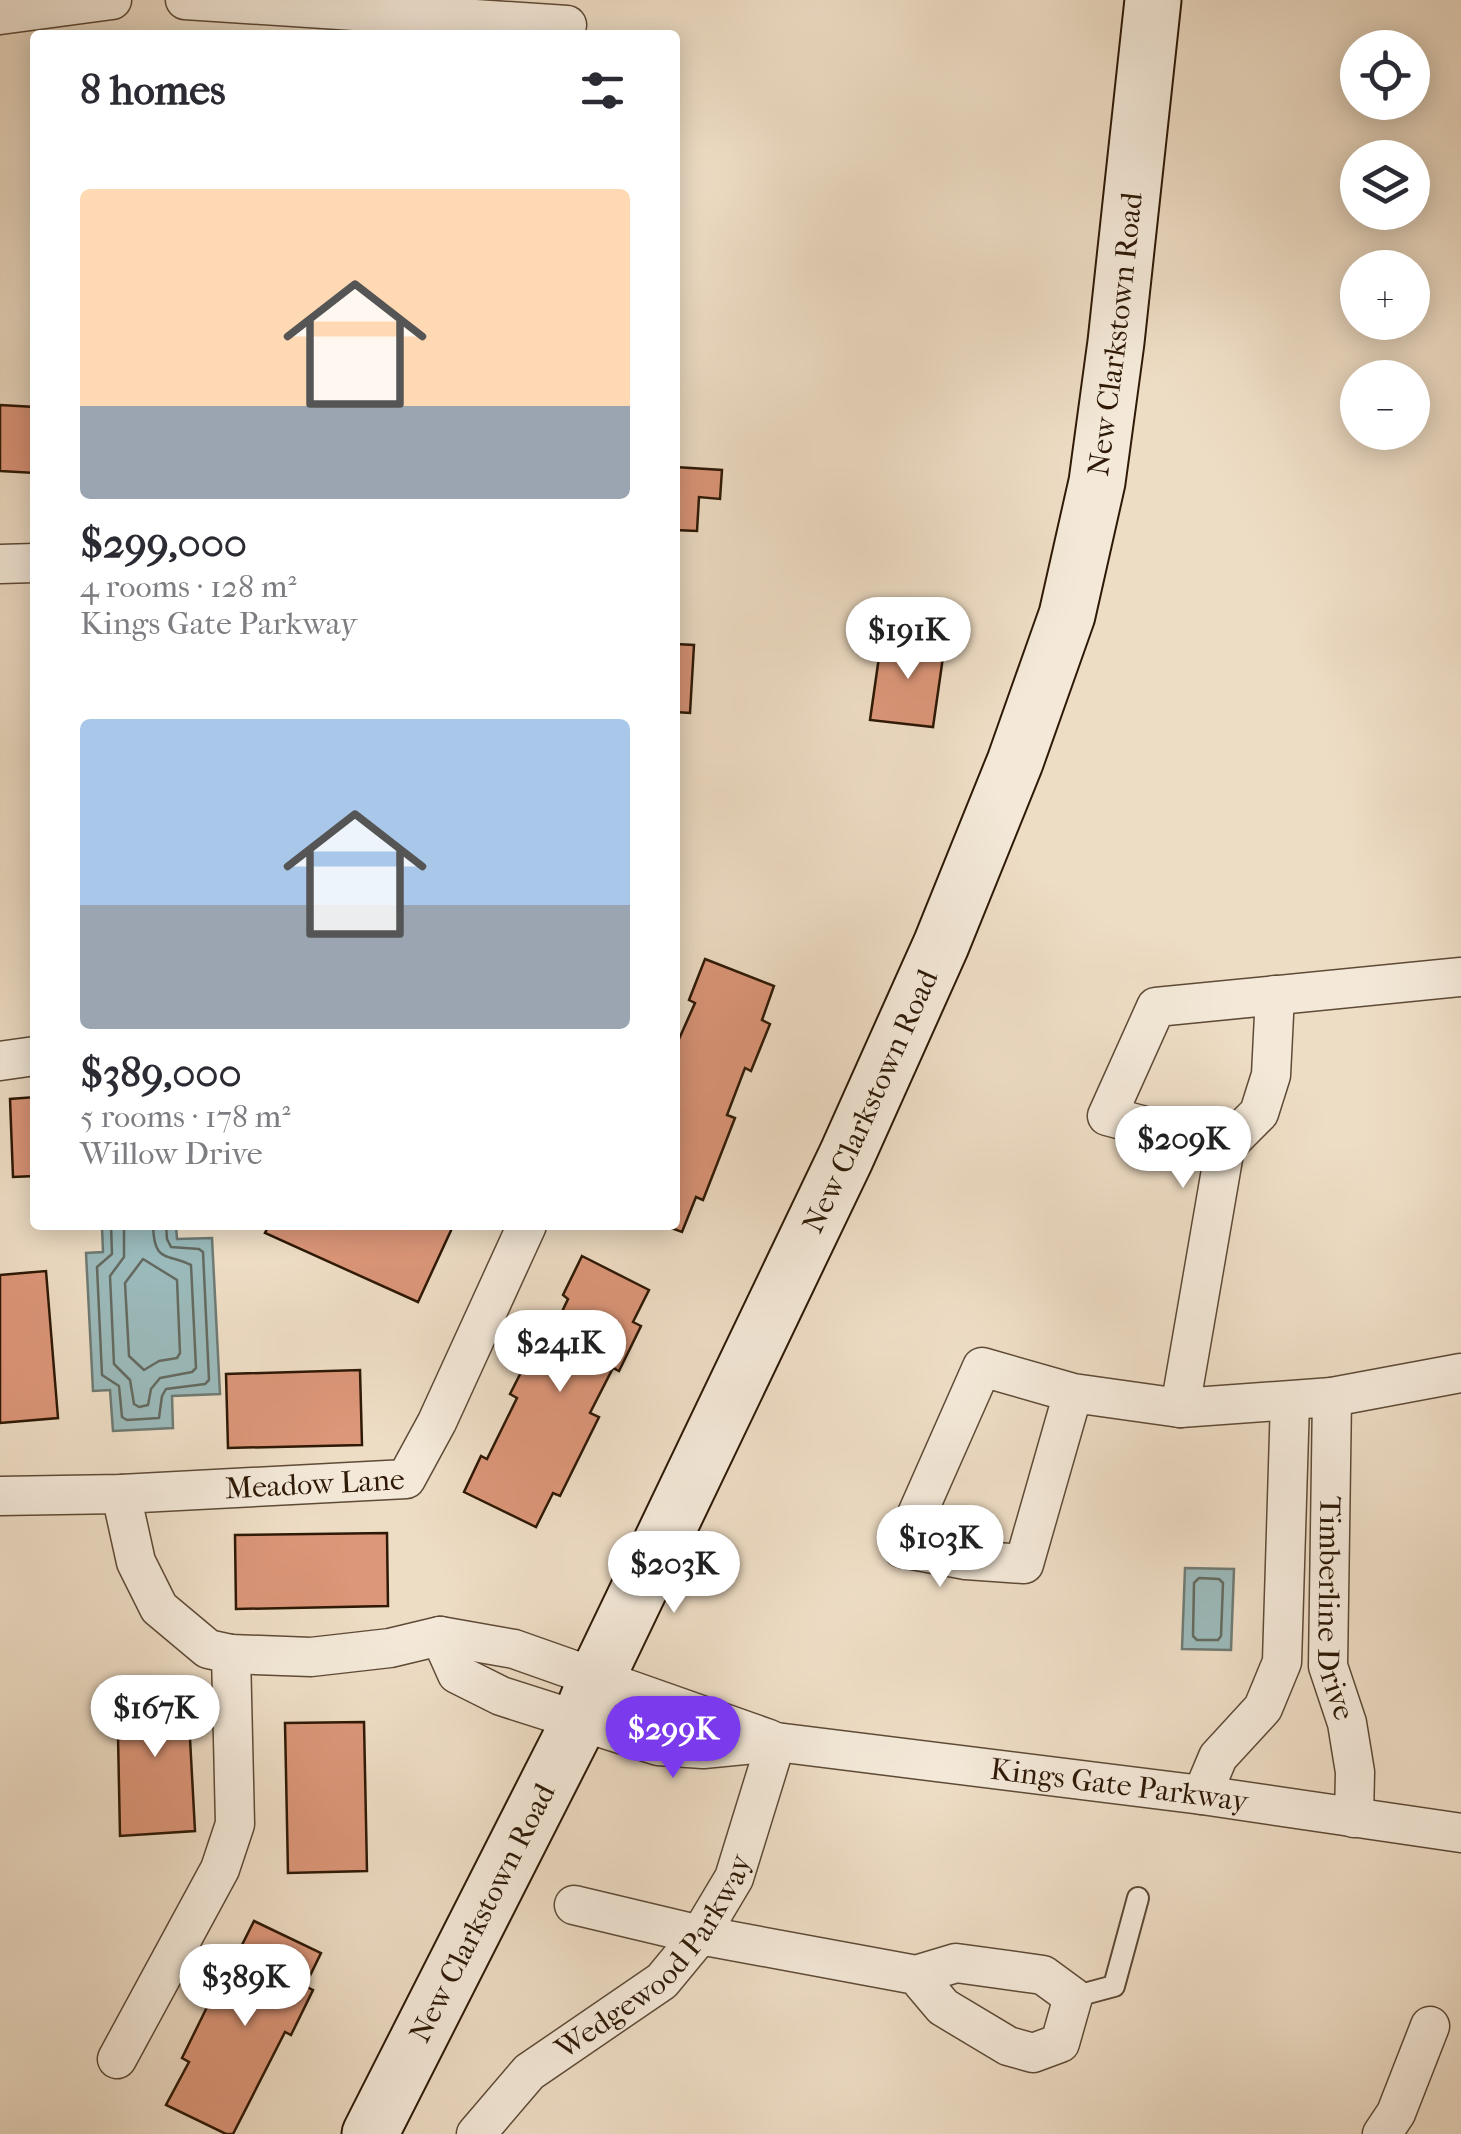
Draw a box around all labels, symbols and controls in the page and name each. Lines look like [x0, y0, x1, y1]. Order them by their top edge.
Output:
map controls [1340, 30, 1430, 450]
button: locate [1340, 30, 1430, 120]
icon: filters [575, 63, 630, 118]
text: 8 homes [80, 66, 226, 115]
button: layers [1340, 140, 1430, 230]
street label: New Clarkstown Road [1081, 190, 1150, 478]
button: + [1340, 250, 1430, 340]
icon: home [265, 254, 445, 434]
button: − [1340, 360, 1430, 450]
text: $299,000 [80, 519, 247, 568]
text: 4 rooms · 128 m² [80, 568, 297, 605]
pin: $191K [838, 597, 978, 682]
text: Kings Gate Parkway [80, 605, 357, 642]
text: $191K [868, 611, 948, 648]
icon: home [265, 784, 445, 964]
street label: New Clarkstown Road [795, 964, 946, 1238]
text: $389,000 [80, 1049, 242, 1098]
text: 5 rooms · 178 m² [80, 1098, 290, 1135]
pin: $209K [1113, 1106, 1253, 1191]
text: $209K [1137, 1120, 1229, 1157]
text: Willow Drive [80, 1135, 263, 1172]
pin: $241K [490, 1310, 630, 1395]
text: $241K [516, 1324, 604, 1361]
street label: Meadow Lane [224, 1462, 406, 1507]
street label: Timberline Drive [1310, 1496, 1362, 1725]
pin: $103K [870, 1505, 1010, 1590]
text: $103K [899, 1519, 981, 1556]
pin: $203K [604, 1531, 744, 1616]
text: $203K [630, 1545, 718, 1582]
pin: $167K [85, 1675, 225, 1760]
text: $167K [113, 1689, 197, 1726]
pin: $299K [603, 1696, 743, 1781]
text: $299K [628, 1710, 718, 1747]
street label: Kings Gate Parkway [988, 1752, 1252, 1820]
street label: New Clarkstown Road [402, 1777, 563, 2048]
street label: Wedgewood Parkway [548, 1849, 759, 2067]
pin: $389K [175, 1944, 315, 2029]
text: $389K [202, 1958, 288, 1995]

